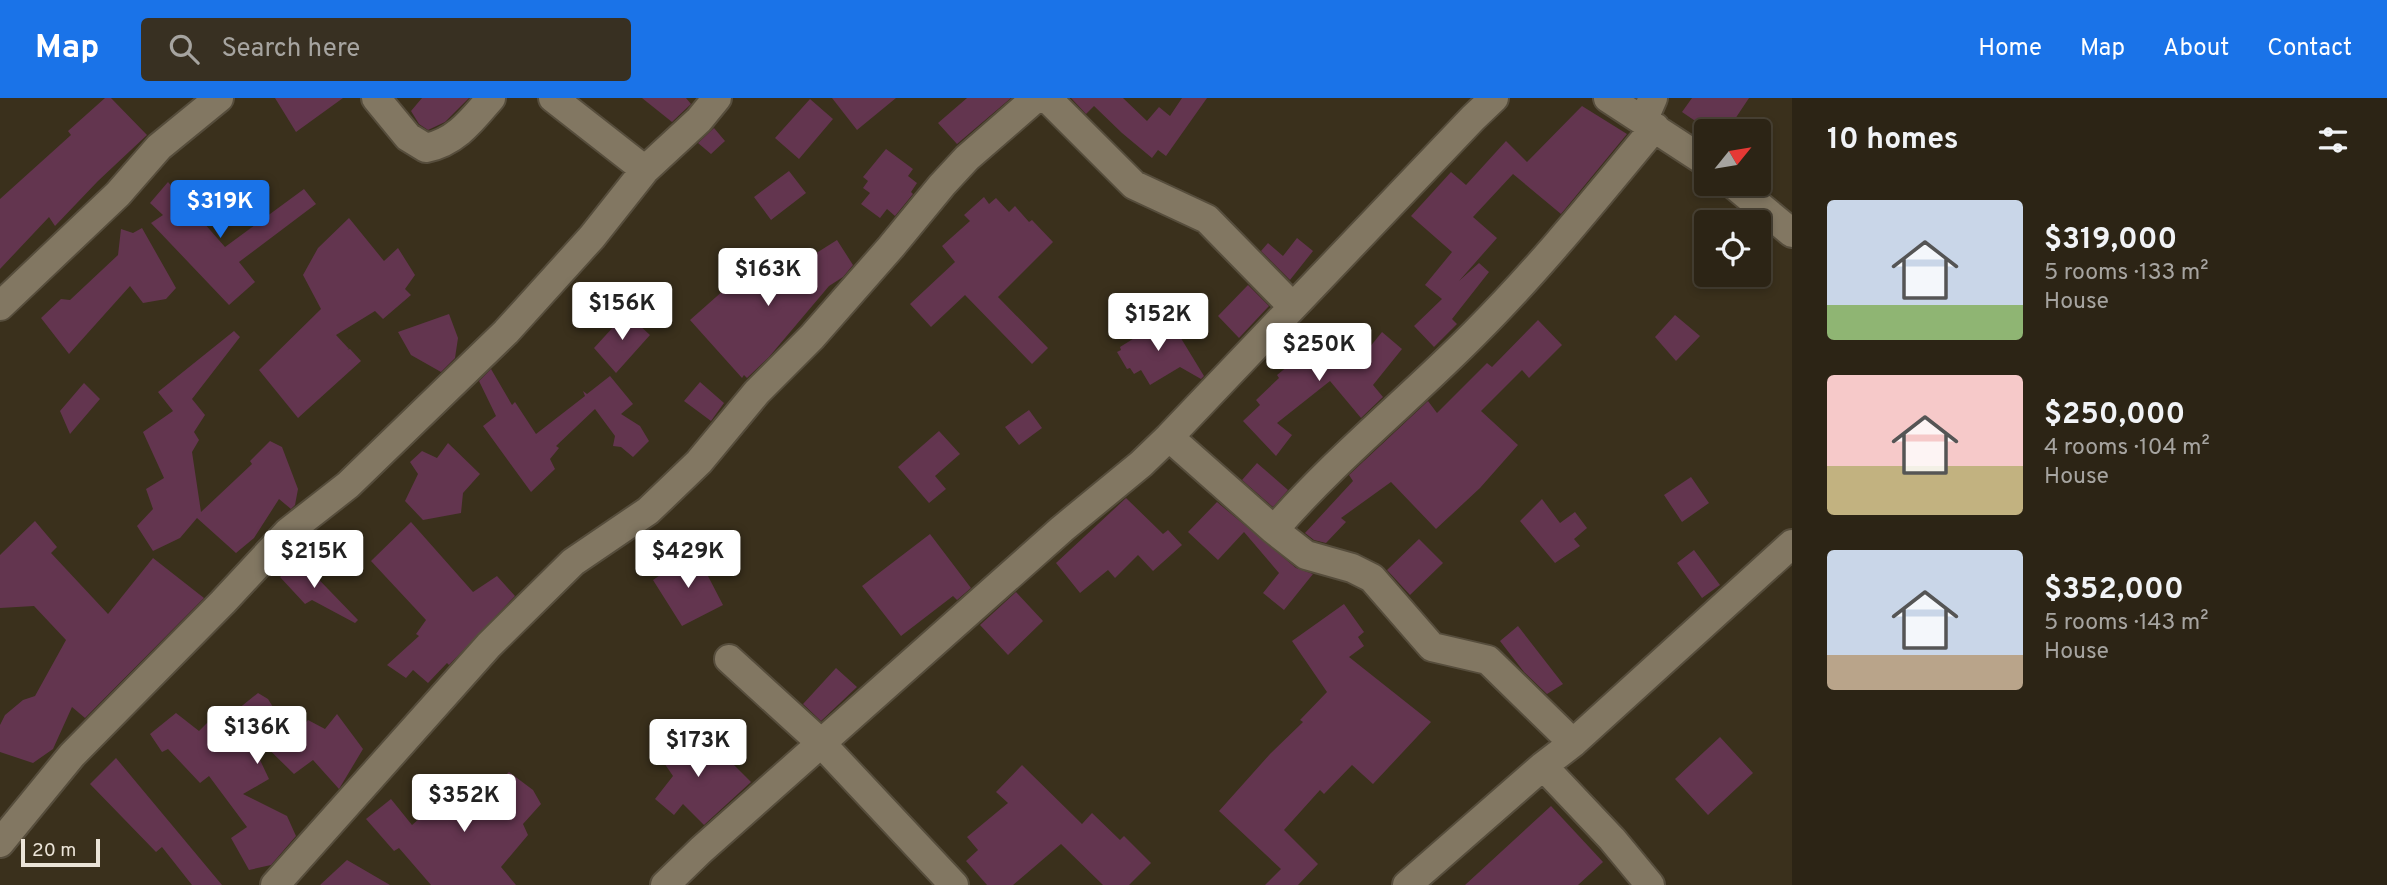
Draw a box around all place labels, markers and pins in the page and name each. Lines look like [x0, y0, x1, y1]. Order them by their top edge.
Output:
pin: $319K [171, 180, 269, 240]
pin: $163K [719, 248, 817, 308]
pin: $156K [573, 282, 671, 342]
pin: $152K [1109, 294, 1207, 353]
pin: $250K [1270, 324, 1368, 383]
pin: $215K [265, 531, 363, 590]
pin: $429K [639, 531, 737, 590]
pin: $136K [208, 706, 306, 766]
pin: $173K [649, 720, 747, 779]
pin: $352K [415, 774, 513, 834]

